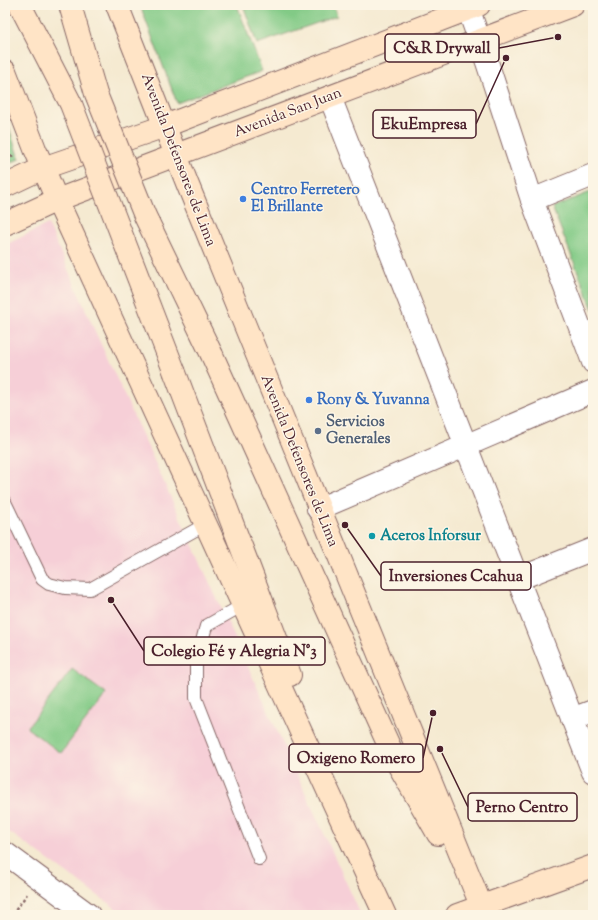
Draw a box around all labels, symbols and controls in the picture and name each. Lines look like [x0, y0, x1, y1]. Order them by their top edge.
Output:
callout: C&R Drywall [385, 34, 499, 62]
text: C&R Drywall [393, 38, 491, 61]
street label: Avenida Defensores de Lima [135, 70, 221, 250]
street label: Avenida San Juan [231, 83, 345, 143]
callout: EkuEmpresa [373, 110, 476, 138]
text: EkuEmpresa [381, 114, 468, 137]
place label: Centro Ferretero El Brillante [251, 180, 360, 218]
marker: Centro Ferretero El Brillante [238, 194, 248, 204]
street label: Avenida Defensores de Lima [255, 372, 343, 550]
place label: Rony & Yuvanna [317, 390, 430, 411]
marker: Rony & Yuvanna [304, 395, 314, 405]
place label: Servicios Generales [326, 412, 391, 450]
marker: Servicios Generales [313, 426, 323, 436]
place label: Aceros Inforsur [380, 526, 481, 547]
marker: Aceros Inforsur [367, 531, 377, 541]
callout: Inversiones Ccahua [381, 562, 531, 590]
text: Inversiones Ccahua [389, 566, 524, 589]
callout: Colegio Fé y Alegria N°3 [144, 637, 325, 665]
text: Colegio Fé y Alegria N°3 [151, 641, 317, 664]
callout: Oxigeno Romero [289, 744, 423, 772]
text: Oxigeno Romero [297, 748, 415, 771]
callout: Perno Centro [468, 793, 577, 821]
text: Perno Centro [476, 797, 569, 820]

